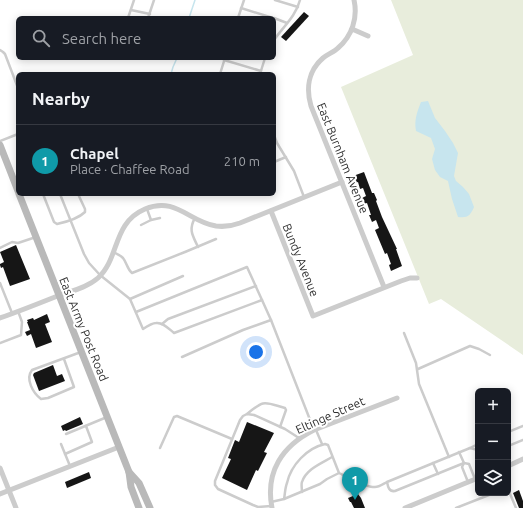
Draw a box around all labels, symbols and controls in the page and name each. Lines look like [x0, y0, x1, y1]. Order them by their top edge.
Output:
search box [16, 16, 276, 60]
icon: search [30, 27, 52, 49]
text: Search here [62, 30, 141, 47]
text: Nearby [32, 89, 90, 108]
street label: East Burnham Avenue [315, 101, 371, 215]
text: Chapel [70, 145, 119, 162]
text: 1 [41, 154, 49, 168]
text: 210 m [224, 154, 260, 168]
text: Place · Chaffee Road [70, 162, 189, 176]
street label: Bundy Avenue [280, 222, 322, 298]
street label: East Army Post Road [57, 275, 111, 383]
your location [246, 342, 266, 362]
map controls [475, 388, 511, 496]
button: + [475, 388, 511, 424]
street label: Eltinge Street [293, 394, 367, 436]
button: − [475, 424, 511, 460]
button: layers [475, 460, 511, 496]
pin: 1 [342, 467, 368, 500]

